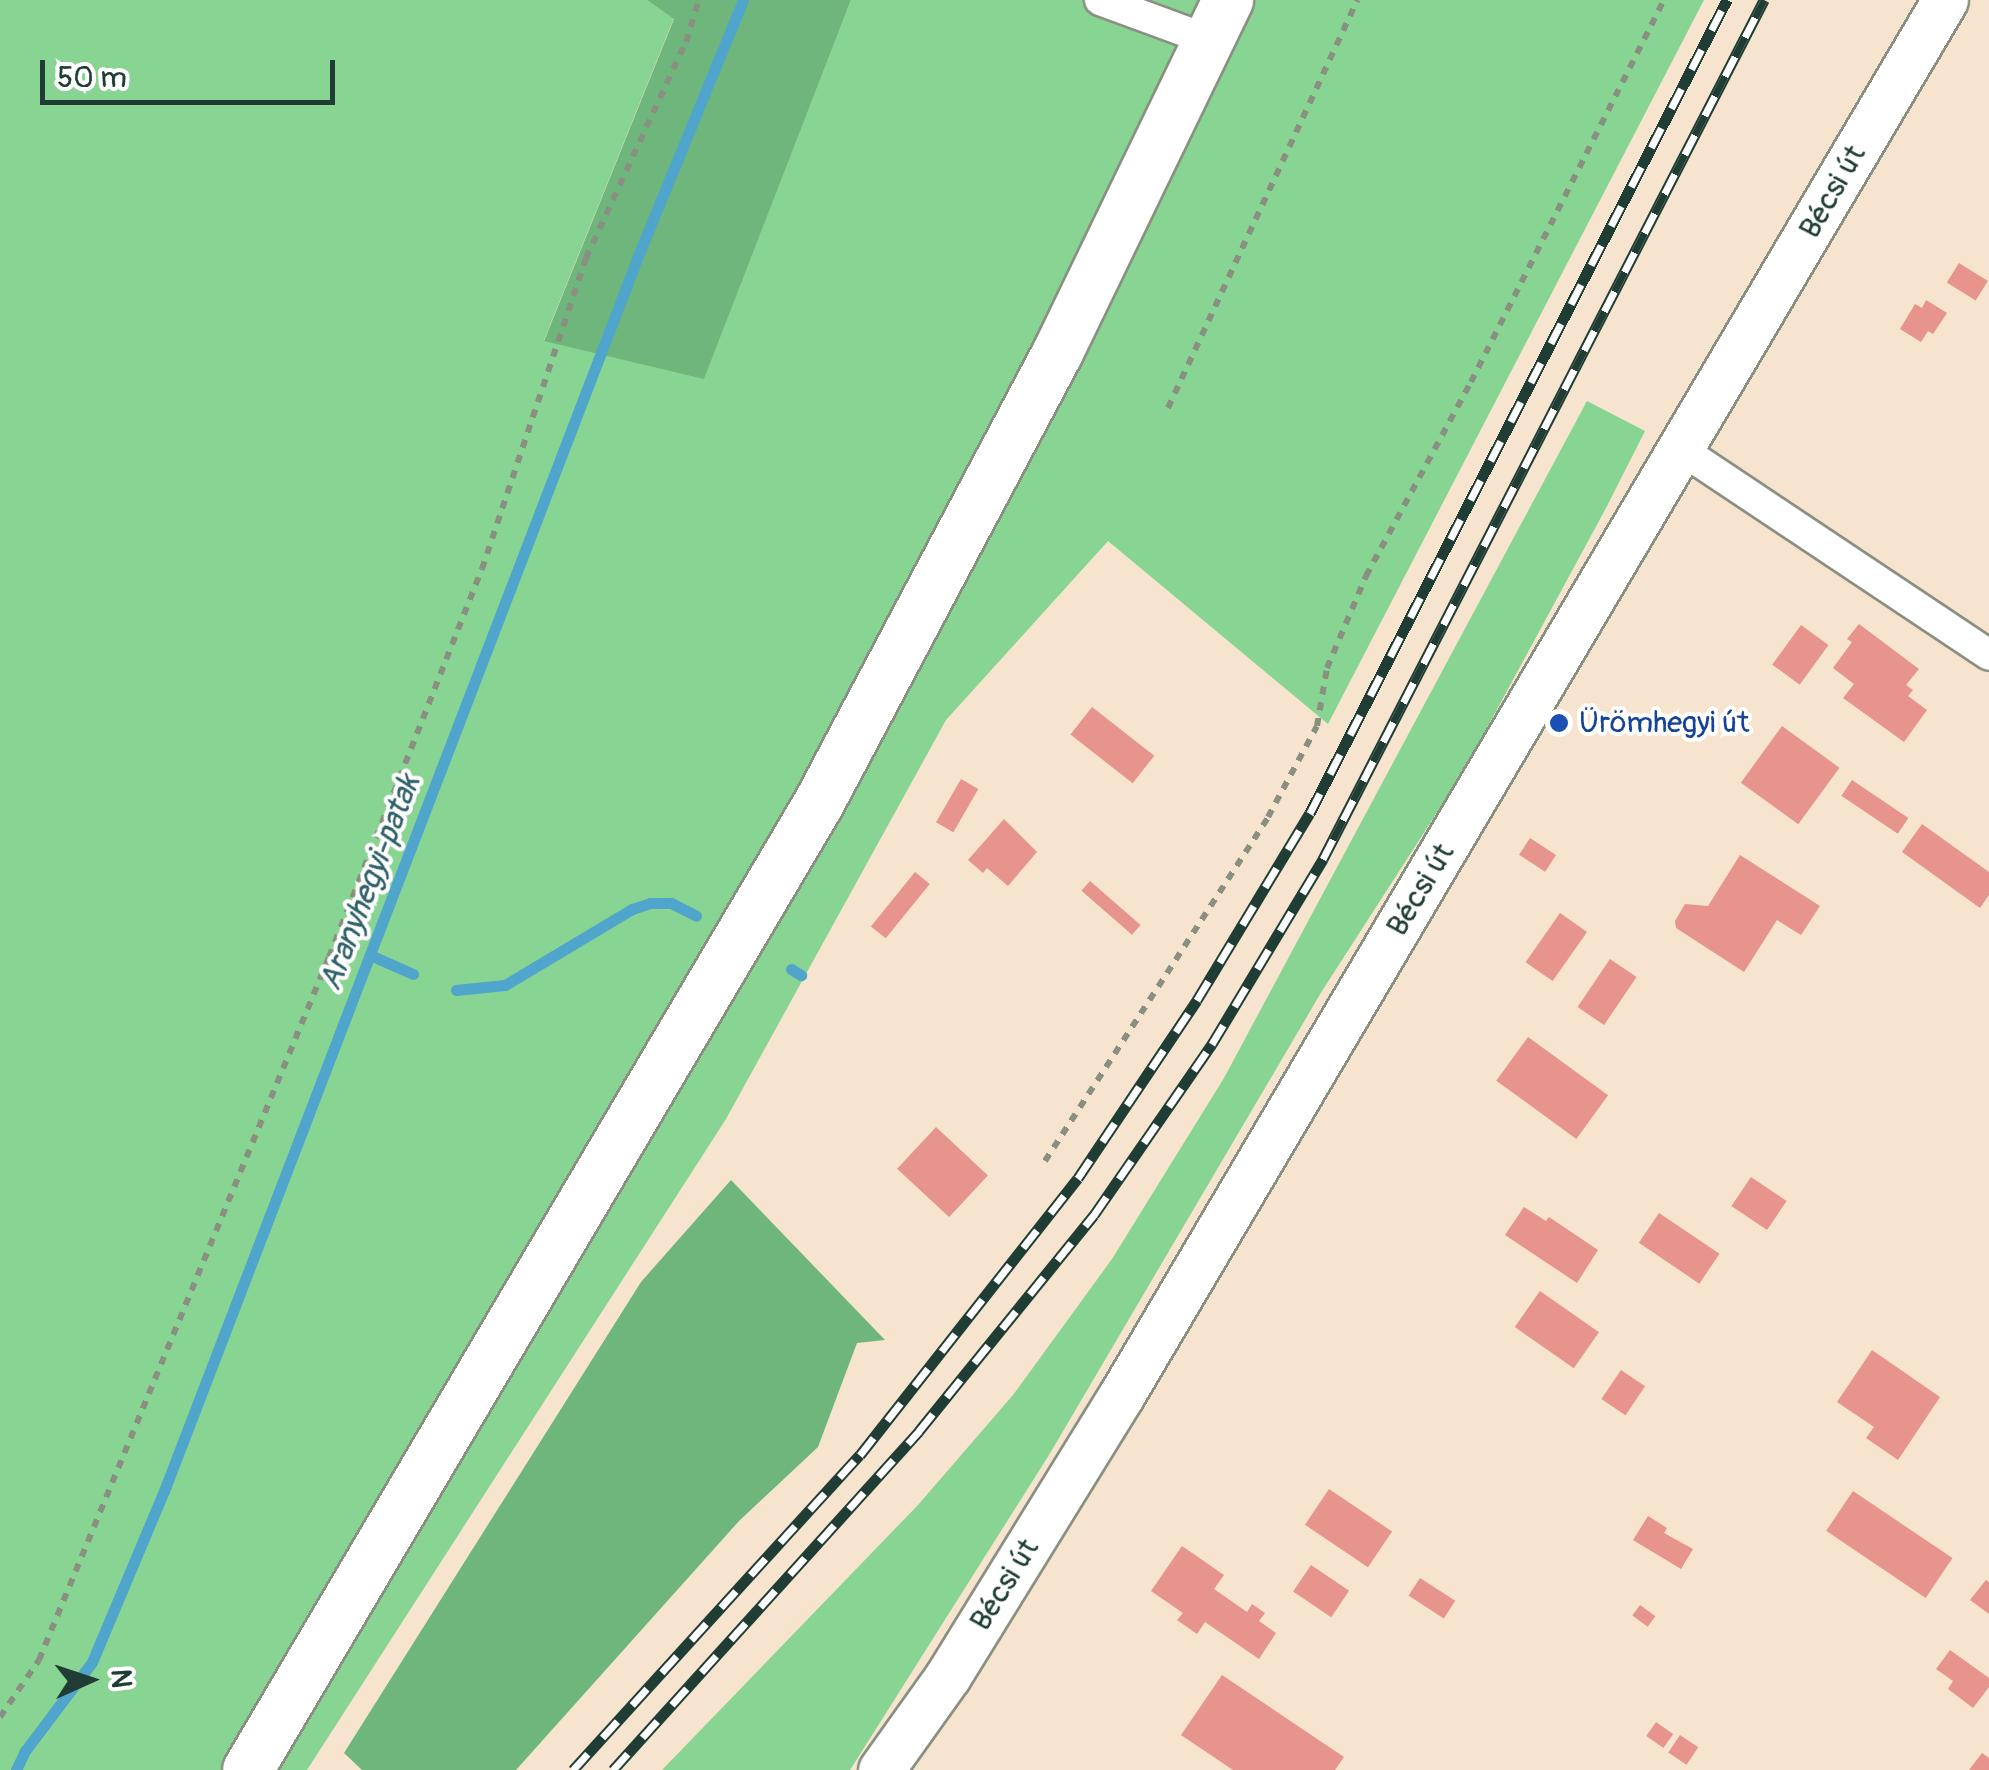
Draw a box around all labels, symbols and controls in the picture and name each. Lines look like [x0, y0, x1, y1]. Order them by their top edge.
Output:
scale bar [45, 40, 340, 102]
text: 50 m [57, 59, 127, 96]
street label: Bécsi út [1792, 139, 1874, 245]
place label: Ürömhegyi út [1579, 705, 1749, 741]
marker: Ürömhegyi út [1548, 712, 1570, 734]
water label: Aranyhegyi-patak [311, 770, 429, 996]
street label: Bécsi út [1380, 837, 1462, 943]
street label: Bécsi út [963, 1533, 1047, 1637]
north arrow [40, 1630, 140, 1730]
text: N [102, 1668, 138, 1689]

